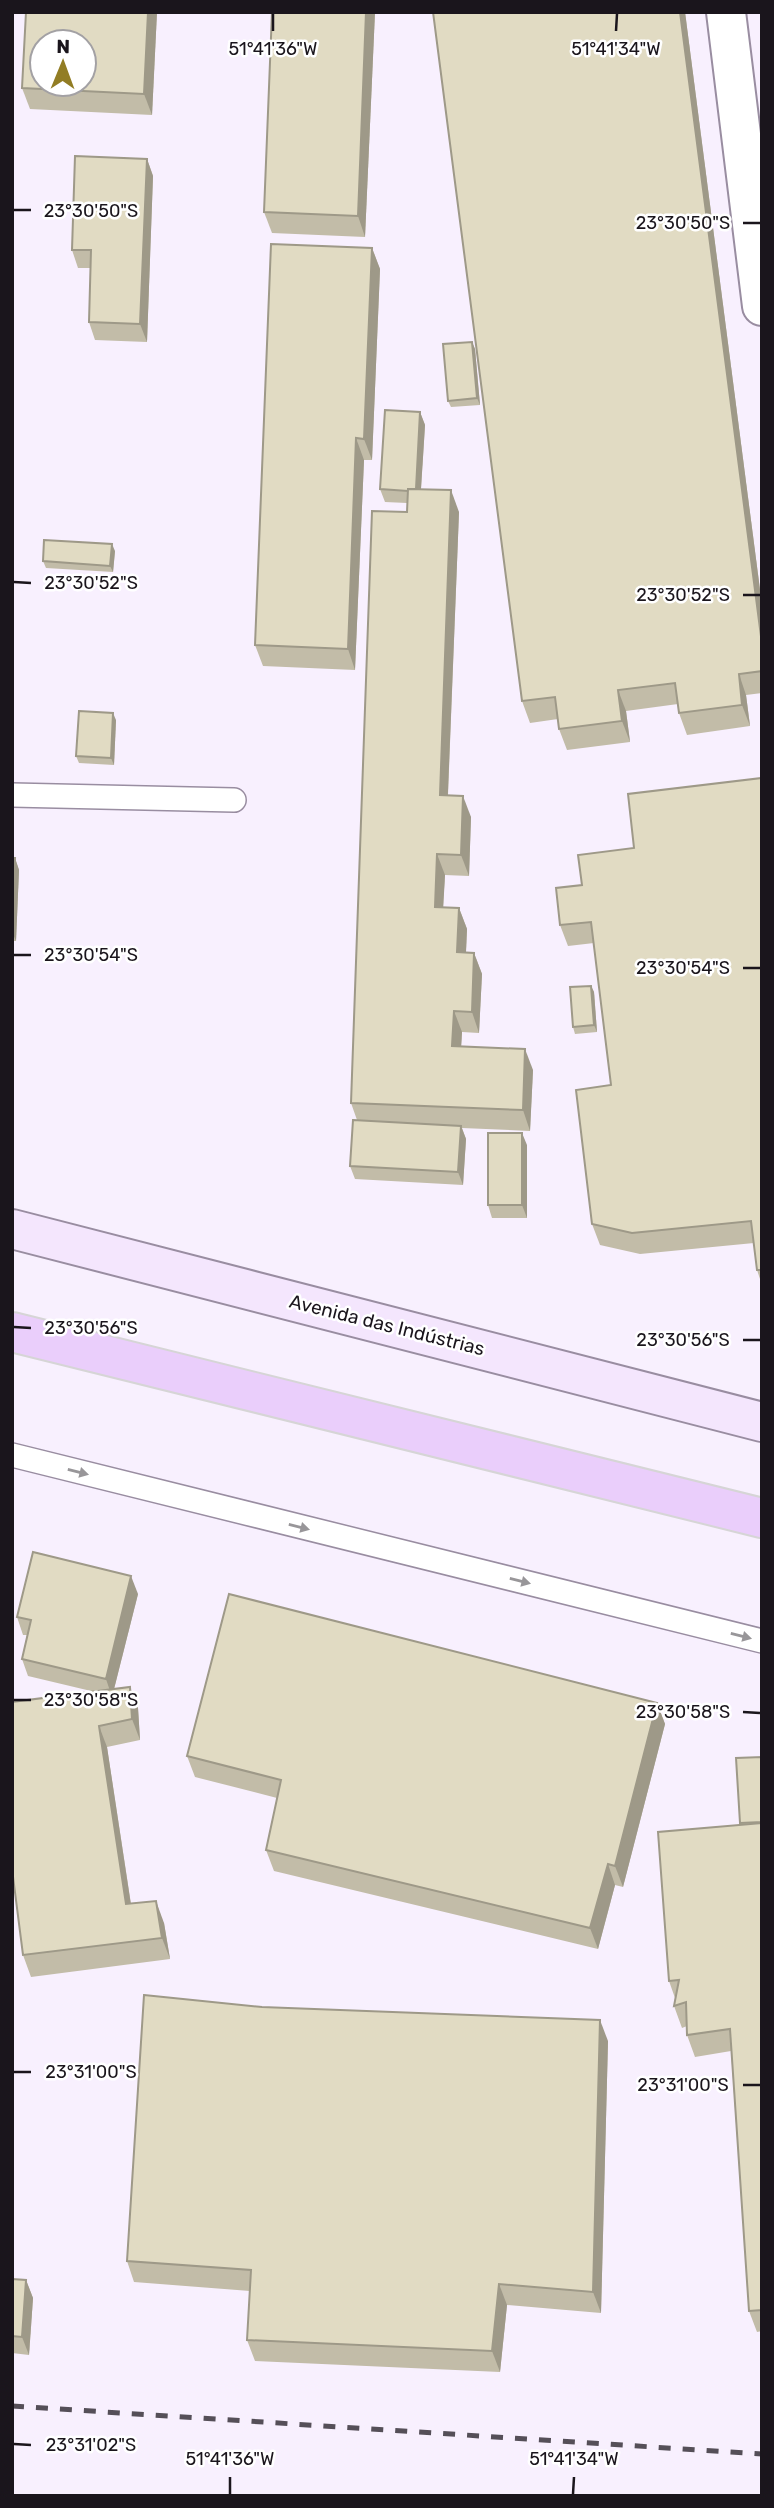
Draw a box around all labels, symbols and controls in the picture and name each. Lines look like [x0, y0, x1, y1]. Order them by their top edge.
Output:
north arrow [28, 28, 98, 98]
text: N [56, 35, 70, 58]
text: 51°41'36"W [229, 38, 317, 60]
text: 51°41'34"W [571, 38, 661, 60]
text: 23°30'50"S [44, 200, 138, 222]
text: 23°30'50"S [636, 212, 730, 234]
text: 23°30'52"S [44, 572, 138, 594]
text: 23°30'52"S [636, 584, 730, 606]
text: 23°30'54"S [44, 944, 138, 966]
text: 23°30'54"S [636, 957, 730, 979]
street label: Avenida das Indústrias [287, 1290, 487, 1360]
text: 23°30'56"S [44, 1317, 138, 1339]
text: 23°30'56"S [636, 1329, 730, 1351]
one-way arrow [68, 1467, 90, 1478]
one-way arrow [288, 1521, 310, 1532]
one-way arrow [509, 1576, 531, 1587]
one-way arrow [730, 1631, 752, 1642]
text: 23°30'58"S [44, 1689, 138, 1711]
text: 23°30'58"S [636, 1701, 730, 1723]
text: 23°31'00"S [45, 2061, 137, 2083]
text: 23°31'00"S [637, 2074, 729, 2096]
text: 23°31'02"S [46, 2434, 136, 2456]
text: 51°41'36"W [186, 2448, 274, 2470]
text: 51°41'34"W [529, 2448, 619, 2470]

